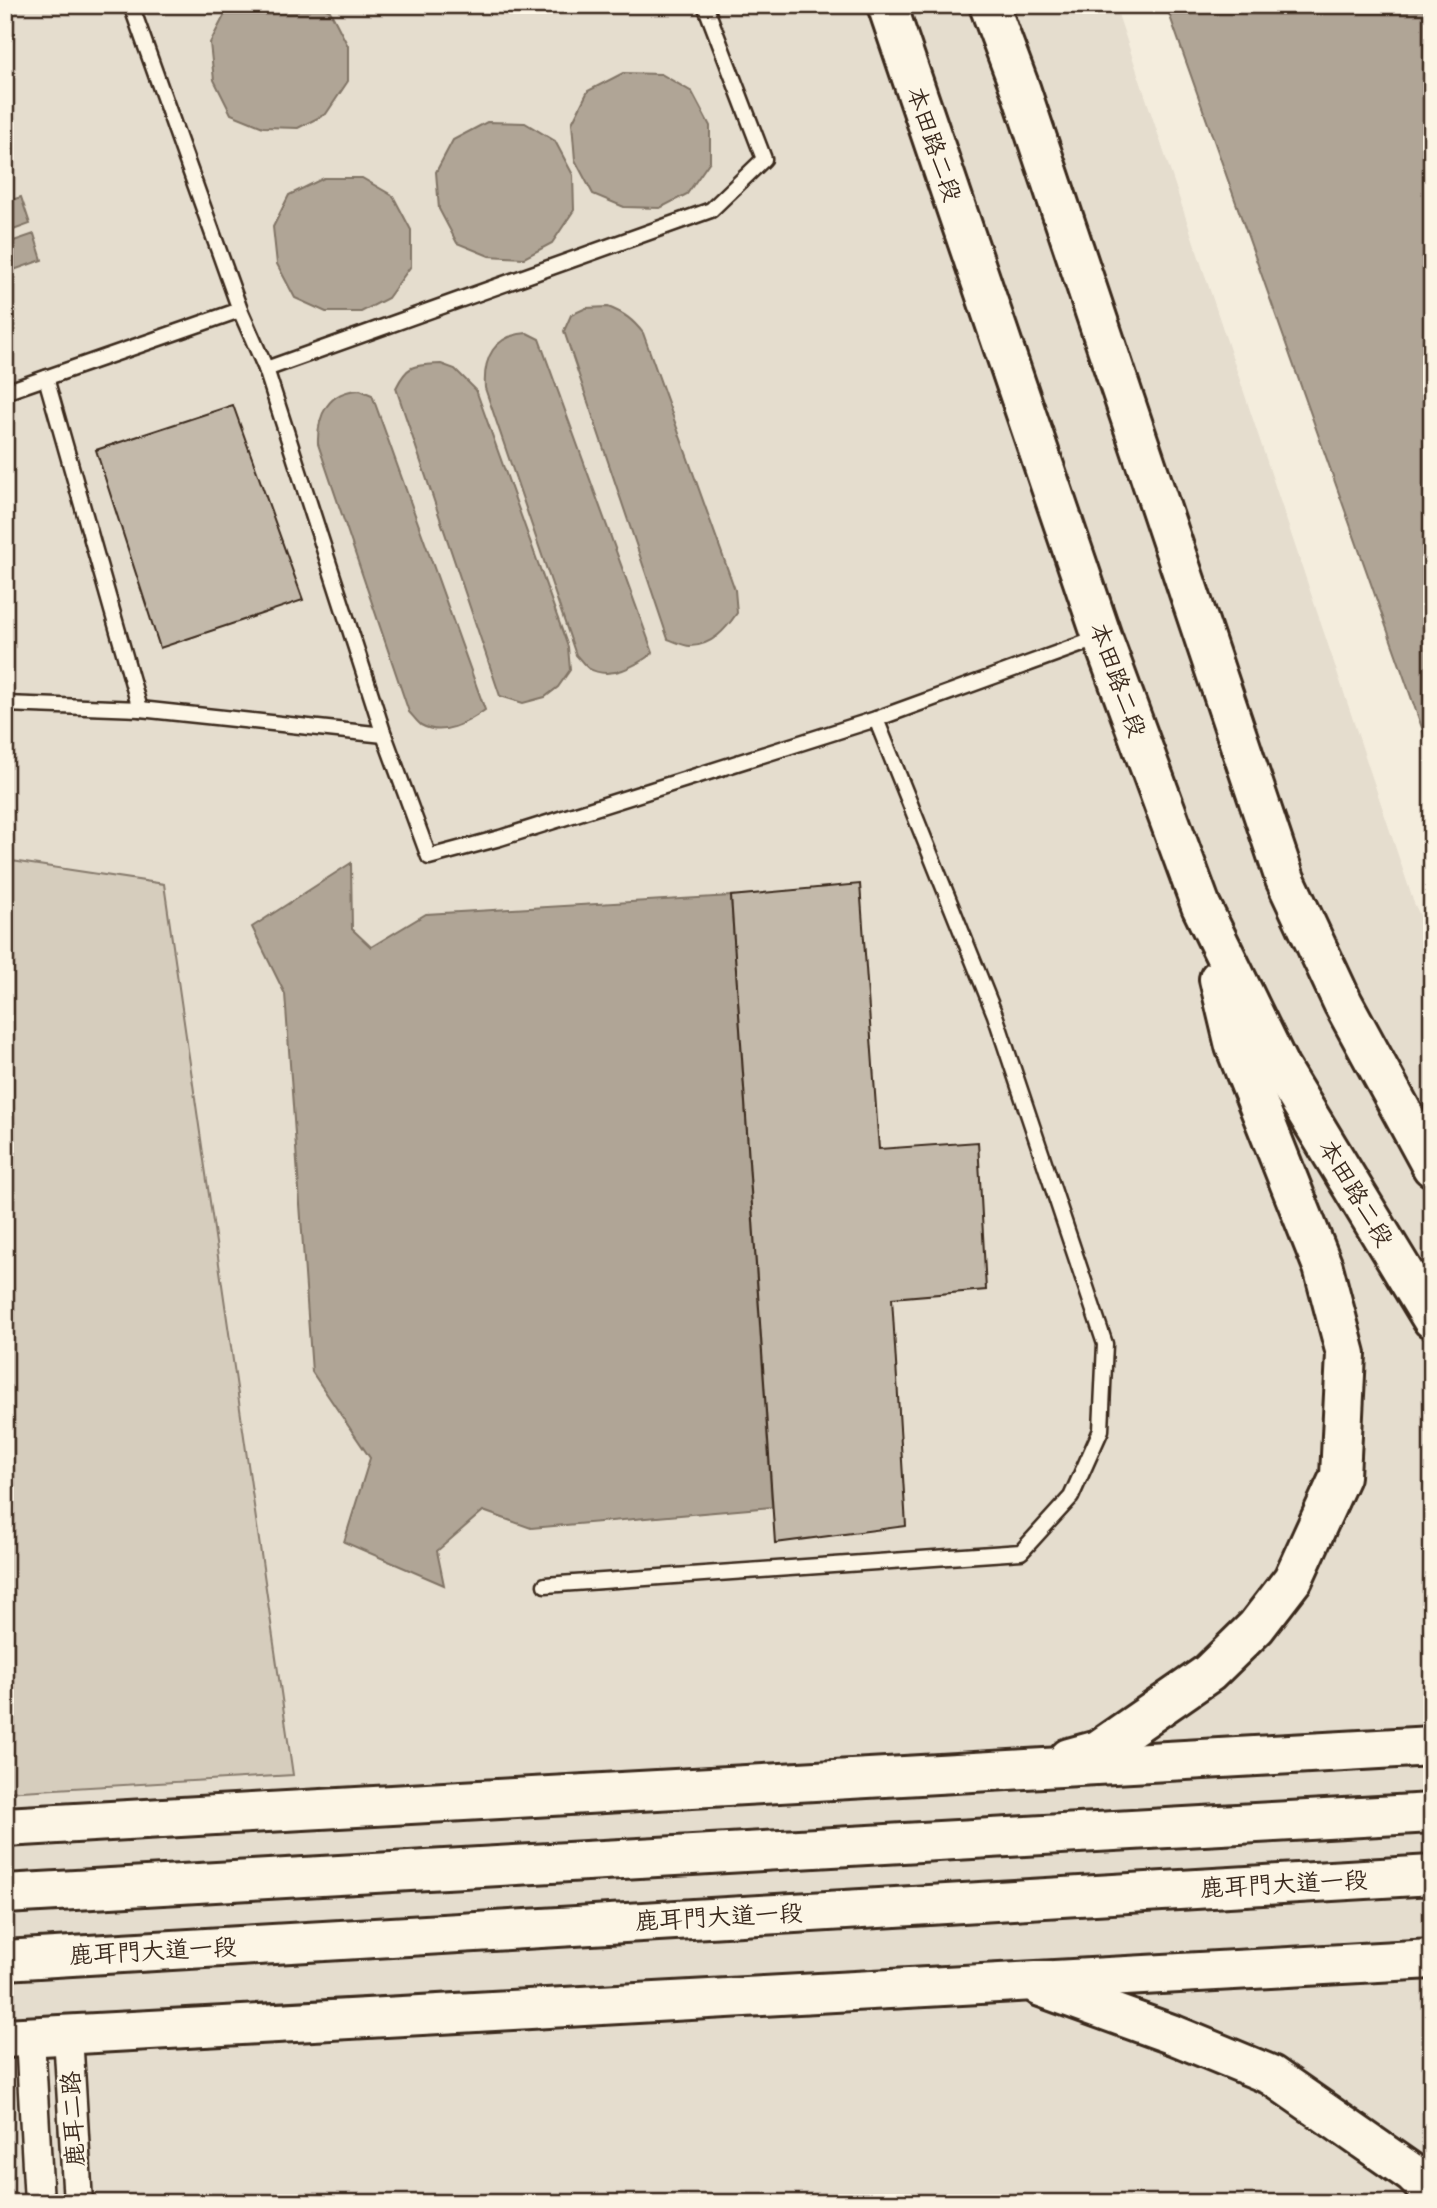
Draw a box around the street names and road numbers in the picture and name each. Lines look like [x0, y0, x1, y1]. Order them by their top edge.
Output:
street label: 本田路二段 [895, 80, 973, 208]
street label: 本田路二段 [1078, 616, 1158, 744]
street label: 本田路二段 [1307, 1131, 1405, 1255]
street label: 鹿耳門大道一段 [1199, 1859, 1369, 1909]
street label: 鹿耳門大道一段 [634, 1892, 804, 1942]
street label: 鹿耳門大道一段 [68, 1926, 238, 1976]
street label: 鹿耳二路 [50, 2070, 96, 2168]

